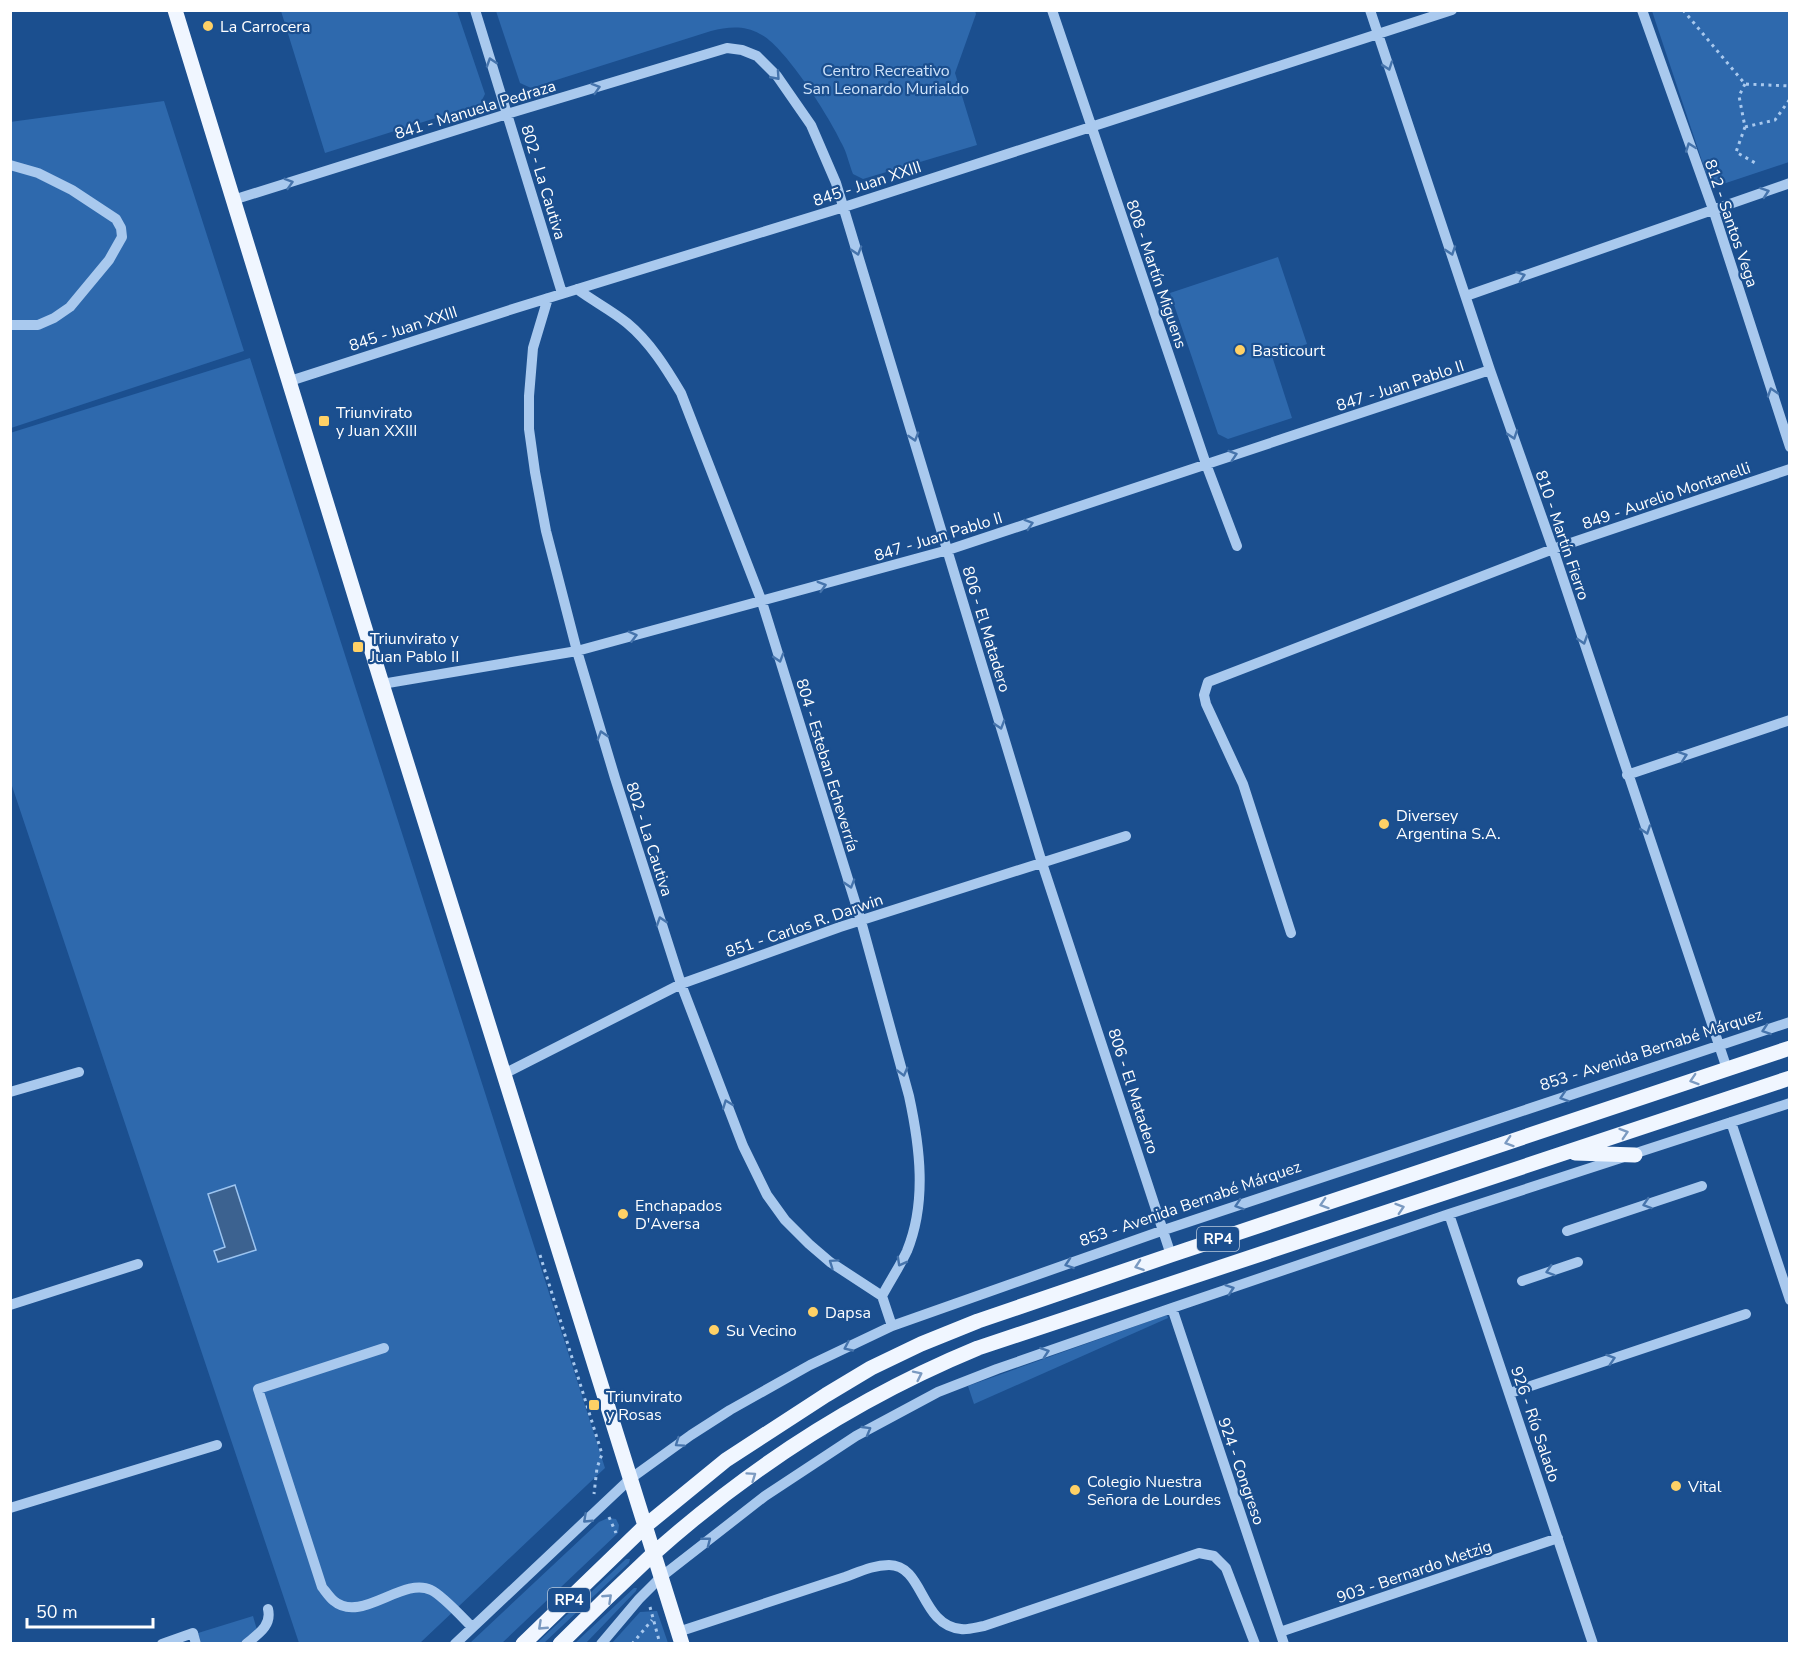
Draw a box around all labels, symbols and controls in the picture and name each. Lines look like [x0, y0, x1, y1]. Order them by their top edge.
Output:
place label: La Carrocera [220, 16, 310, 38]
marker: La Carrocera [201, 19, 215, 33]
one-way arrow [486, 57, 498, 68]
park label: Centro Recreativo San Leonardo Murialdo [803, 60, 969, 100]
one-way arrow [1381, 60, 1394, 71]
one-way arrow [769, 69, 780, 79]
street label: 841 - Manuela Pedraza [392, 75, 559, 145]
one-way arrow [590, 83, 601, 95]
street label: 802 - La Cautiva [515, 122, 571, 242]
one-way arrow [1685, 142, 1698, 153]
street label: 845 - Juan XXIII [810, 156, 924, 212]
street label: 812 - Santos Vega [1699, 156, 1763, 290]
one-way arrow [283, 177, 294, 190]
one-way arrow [1759, 186, 1770, 199]
street label: 808 - Martín Miguens [1120, 197, 1192, 352]
one-way arrow [850, 245, 862, 256]
one-way arrow [1444, 245, 1456, 256]
one-way arrow [1515, 271, 1526, 284]
street label: 845 - Juan XXIII [346, 301, 460, 357]
place label: Basticourt [1252, 340, 1325, 362]
marker: Basticourt [1233, 343, 1247, 357]
street label: 847 - Juan Pablo II [1334, 355, 1467, 417]
one-way arrow [1766, 387, 1779, 398]
place label: Triunvirato y Juan XXIII [336, 402, 417, 442]
marker: Triunvirato y Juan XXIII [317, 414, 331, 428]
one-way arrow [1506, 429, 1519, 440]
one-way arrow [907, 431, 919, 442]
one-way arrow [1227, 450, 1238, 463]
street label: 849 - Aurelio Montanelli [1579, 457, 1753, 535]
street label: 810 - Martín Fierro [1530, 468, 1595, 603]
street label: 847 - Juan Pablo II [871, 507, 1005, 567]
one-way arrow [1023, 518, 1033, 531]
street label: 806 - El Matadero [956, 564, 1016, 695]
one-way arrow [817, 580, 827, 593]
place label: Triunvirato y Juan Pablo II [369, 628, 459, 668]
one-way arrow [627, 631, 638, 643]
one-way arrow [1576, 634, 1588, 645]
marker: Triunvirato y Juan Pablo II [351, 640, 365, 654]
one-way arrow [772, 652, 784, 663]
street label: 804 - Esteban Echeverría [790, 676, 864, 855]
one-way arrow [993, 719, 1005, 730]
one-way arrow [597, 730, 609, 741]
one-way arrow [1677, 751, 1688, 764]
street label: 802 - La Cautiva [620, 779, 678, 899]
place label: Diversey Argentina S.A. [1396, 805, 1501, 845]
marker: Diversey Argentina S.A. [1377, 817, 1391, 831]
one-way arrow [1639, 824, 1652, 835]
one-way arrow [843, 878, 855, 889]
street label: 851 - Carlos R. Darwin [723, 889, 886, 963]
one-way arrow [655, 916, 668, 927]
street label: 853 - Avenida Bernabé Márquez [1537, 1003, 1765, 1096]
one-way arrow [1761, 1023, 1772, 1035]
street label: 806 - El Matadero [1102, 1026, 1164, 1157]
one-way arrow [895, 1067, 908, 1077]
one-way arrow [1689, 1073, 1700, 1086]
one-way arrow [1559, 1090, 1570, 1103]
one-way arrow [722, 1099, 734, 1110]
one-way arrow [1619, 1127, 1629, 1140]
one-way arrow [1504, 1135, 1515, 1147]
street label: 853 - Avenida Bernabé Márquez [1077, 1156, 1304, 1252]
place label: Enchapados D'Aversa [635, 1195, 722, 1235]
one-way arrow [1319, 1196, 1330, 1209]
one-way arrow [1642, 1197, 1653, 1210]
one-way arrow [1234, 1198, 1245, 1210]
one-way arrow [1394, 1202, 1405, 1215]
marker: Enchapados D'Aversa [616, 1207, 630, 1221]
road number: RP4 [1197, 1227, 1239, 1251]
one-way arrow [897, 1256, 908, 1266]
one-way arrow [1065, 1256, 1075, 1269]
one-way arrow [1134, 1258, 1145, 1271]
one-way arrow [829, 1259, 840, 1270]
one-way arrow [1545, 1264, 1556, 1277]
one-way arrow [1224, 1283, 1234, 1296]
place label: Dapsa [825, 1302, 871, 1324]
marker: Dapsa [806, 1305, 820, 1319]
place label: Su Vecino [726, 1320, 797, 1342]
marker: Su Vecino [707, 1323, 721, 1337]
one-way arrow [843, 1340, 854, 1352]
one-way arrow [1039, 1346, 1050, 1359]
one-way arrow [1605, 1353, 1616, 1366]
street label: 926 - Río Salado [1505, 1364, 1565, 1485]
one-way arrow [912, 1370, 923, 1382]
place label: Triunvirato y Rosas [606, 1386, 682, 1426]
marker: Triunvirato y Rosas [587, 1398, 601, 1412]
street label: 924 - Congreso [1212, 1415, 1270, 1528]
one-way arrow [861, 1426, 871, 1437]
one-way arrow [674, 1436, 685, 1447]
place label: Colegio Nuestra Señora de Lourdes [1087, 1471, 1221, 1511]
one-way arrow [745, 1472, 756, 1483]
place label: Vital [1687, 1476, 1722, 1498]
marker: Vital [1669, 1479, 1683, 1493]
marker: Colegio Nuestra Señora de Lourdes [1068, 1483, 1082, 1497]
one-way arrow [584, 1512, 594, 1523]
street label: 903 - Bernardo Metzig [1334, 1535, 1495, 1609]
one-way arrow [700, 1538, 711, 1549]
road number: RP4 [548, 1588, 590, 1612]
scale bar [27, 1591, 153, 1629]
one-way arrow [601, 1594, 612, 1605]
text: 50 m [36, 1600, 78, 1624]
one-way arrow [538, 1618, 549, 1629]

